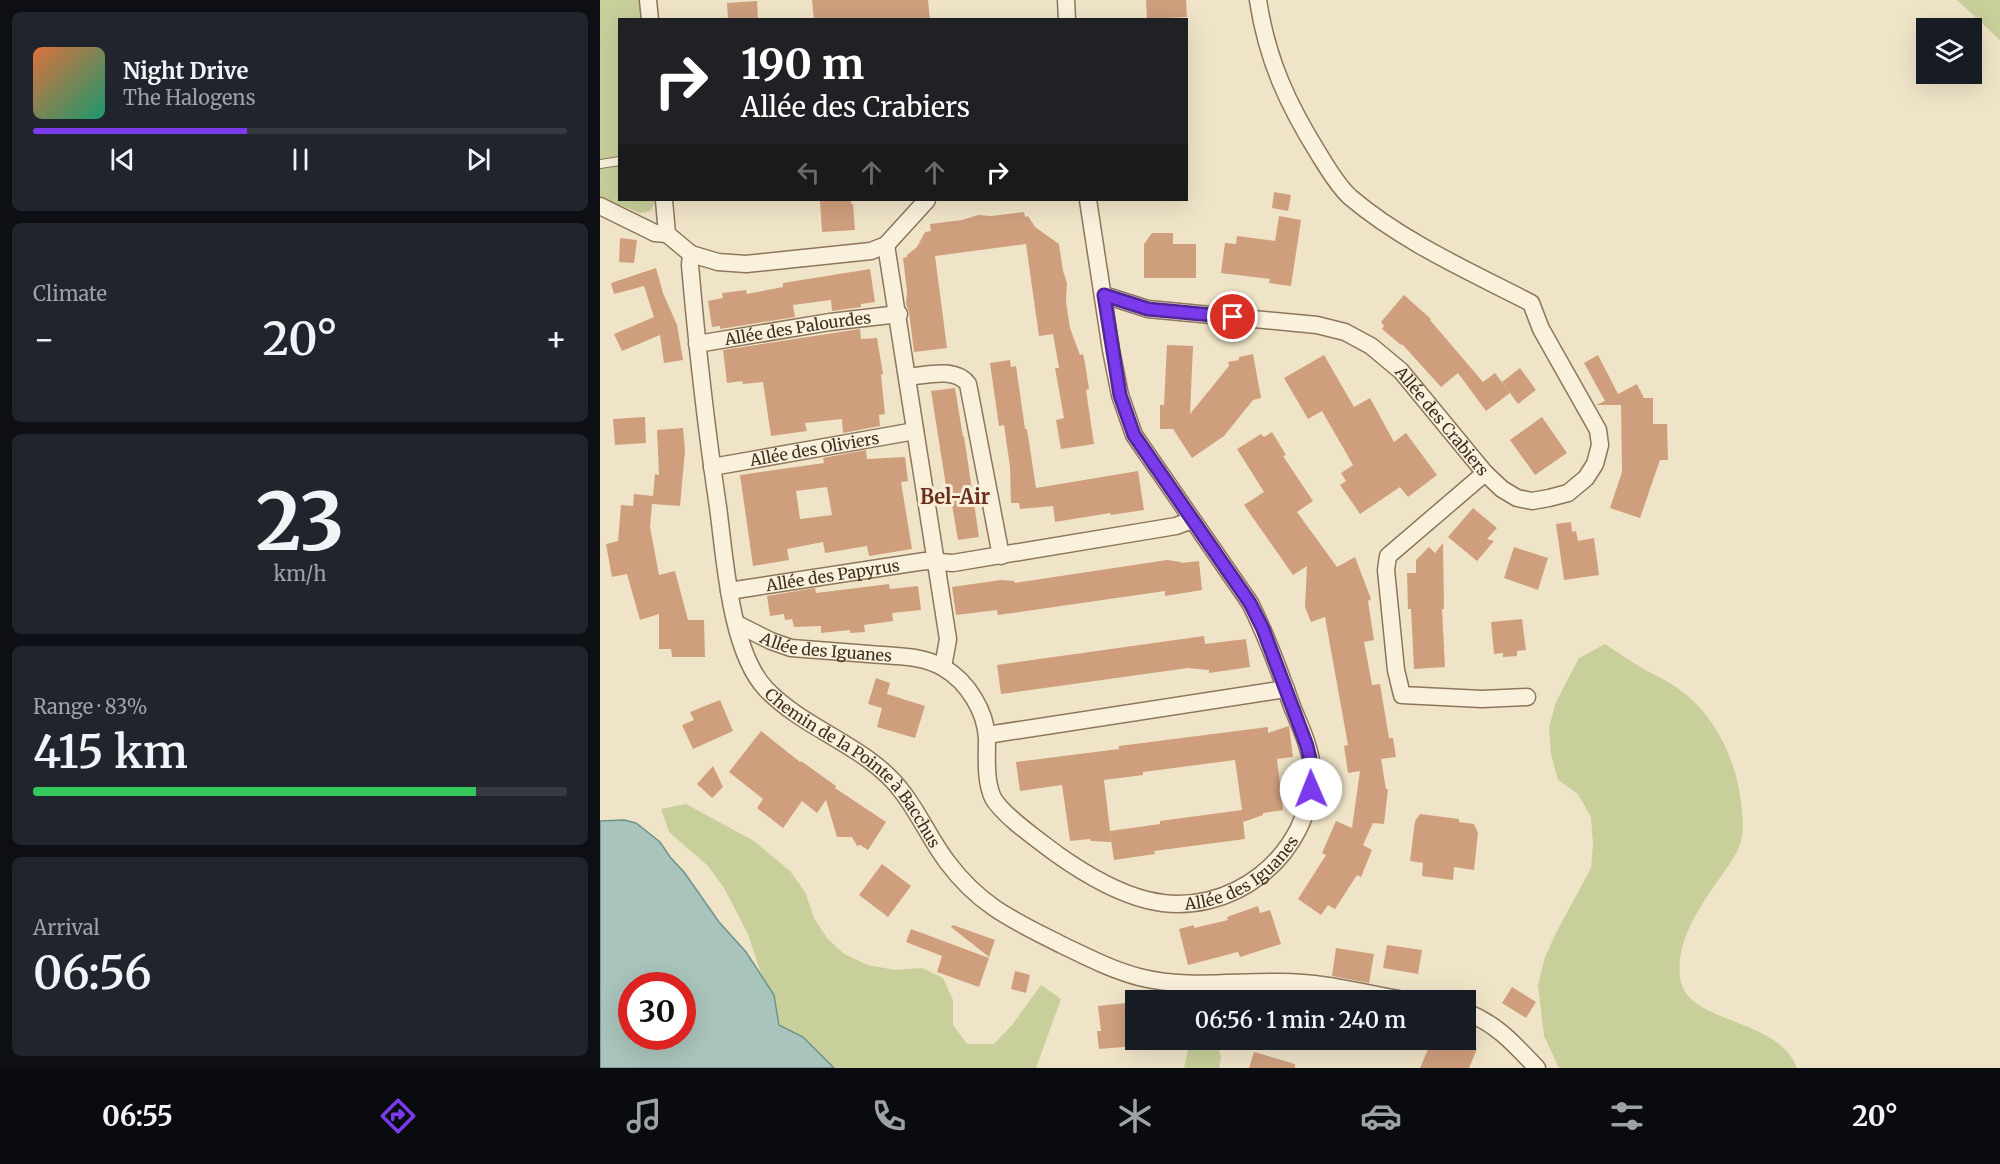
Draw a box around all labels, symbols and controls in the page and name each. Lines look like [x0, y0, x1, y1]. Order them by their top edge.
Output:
map controls [1916, 18, 1982, 84]
button: layers [1916, 18, 1982, 84]
text: 190 m [741, 38, 864, 90]
icon: right [642, 42, 720, 120]
text: Night Drive [123, 57, 248, 85]
text: The Halogens [123, 85, 255, 110]
text: Allée des Crabiers [741, 90, 970, 124]
icon: previous [106, 143, 139, 176]
icon: pause [284, 143, 317, 176]
icon: next [462, 143, 495, 176]
icon: left [792, 156, 825, 189]
icon: ahead [855, 156, 888, 189]
icon: ahead [918, 156, 951, 189]
icon: right [981, 156, 1014, 189]
text: Climate [33, 281, 107, 306]
pin [1207, 291, 1258, 342]
icon: arrive [1216, 300, 1249, 333]
street label: Allée des Palourdes [722, 307, 872, 349]
text: 20° [262, 311, 338, 367]
text: − [33, 319, 55, 360]
text: + [545, 319, 567, 360]
street label: Allée des Crabiers [1391, 361, 1493, 480]
street label: Allée des Oliviers [747, 428, 881, 470]
text: 23 [256, 473, 344, 571]
district label: Bel-Air [920, 484, 990, 509]
street label: Allée des Papyrus [764, 555, 901, 595]
text: km/h [274, 561, 326, 586]
street label: Allée des Iguanes [756, 627, 893, 665]
street label: Chemin de la Pointe à Bacchus [761, 684, 945, 851]
text: Range · 83% [33, 694, 147, 719]
text: 415 km [33, 724, 188, 780]
position arrow [1279, 757, 1343, 821]
street label: Allée des Iguanes [1183, 832, 1302, 914]
text: Arrival [33, 915, 100, 940]
text: 06:56 [33, 945, 152, 1001]
speed limit sign: 30 [618, 972, 696, 1050]
text: 06:56 · 1 min · 240 m [1195, 1006, 1406, 1034]
icon: directions [377, 1095, 419, 1137]
icon: music [623, 1095, 665, 1137]
icon: phone [868, 1095, 910, 1137]
icon: climate [1114, 1095, 1156, 1137]
icon: car [1360, 1095, 1402, 1137]
icon: filters [1606, 1095, 1648, 1137]
text: 06:55 [102, 1099, 173, 1133]
text: 20° [1852, 1099, 1898, 1133]

